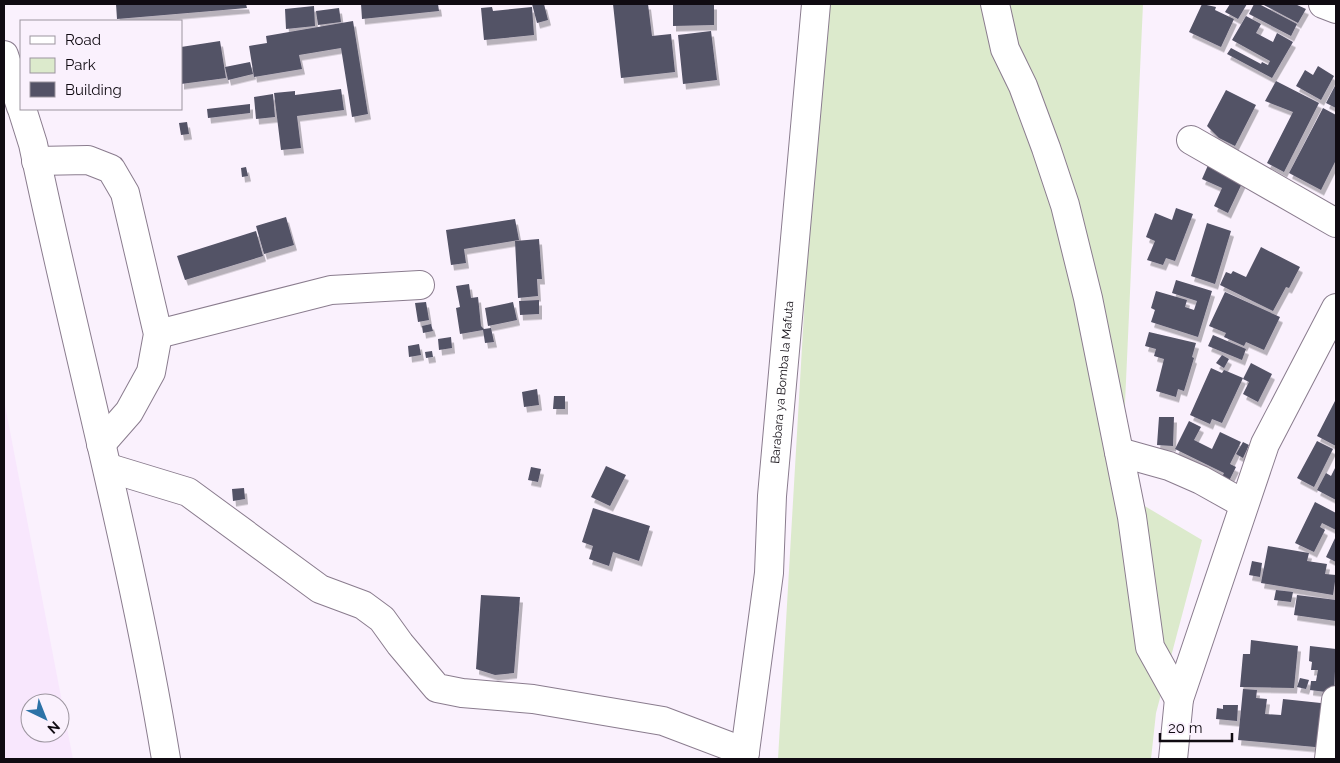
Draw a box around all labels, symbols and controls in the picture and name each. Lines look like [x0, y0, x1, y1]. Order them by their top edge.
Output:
legend [20, 20, 182, 110]
text: Road [65, 31, 101, 49]
text: Park [65, 56, 96, 74]
text: Building [65, 81, 122, 99]
street label: Barabara ya Bomba la Mafuta [768, 300, 796, 464]
north arrow [20, 693, 70, 743]
scale bar [1160, 710, 1232, 742]
text: N [45, 718, 63, 737]
text: 20 m [1168, 719, 1203, 737]

